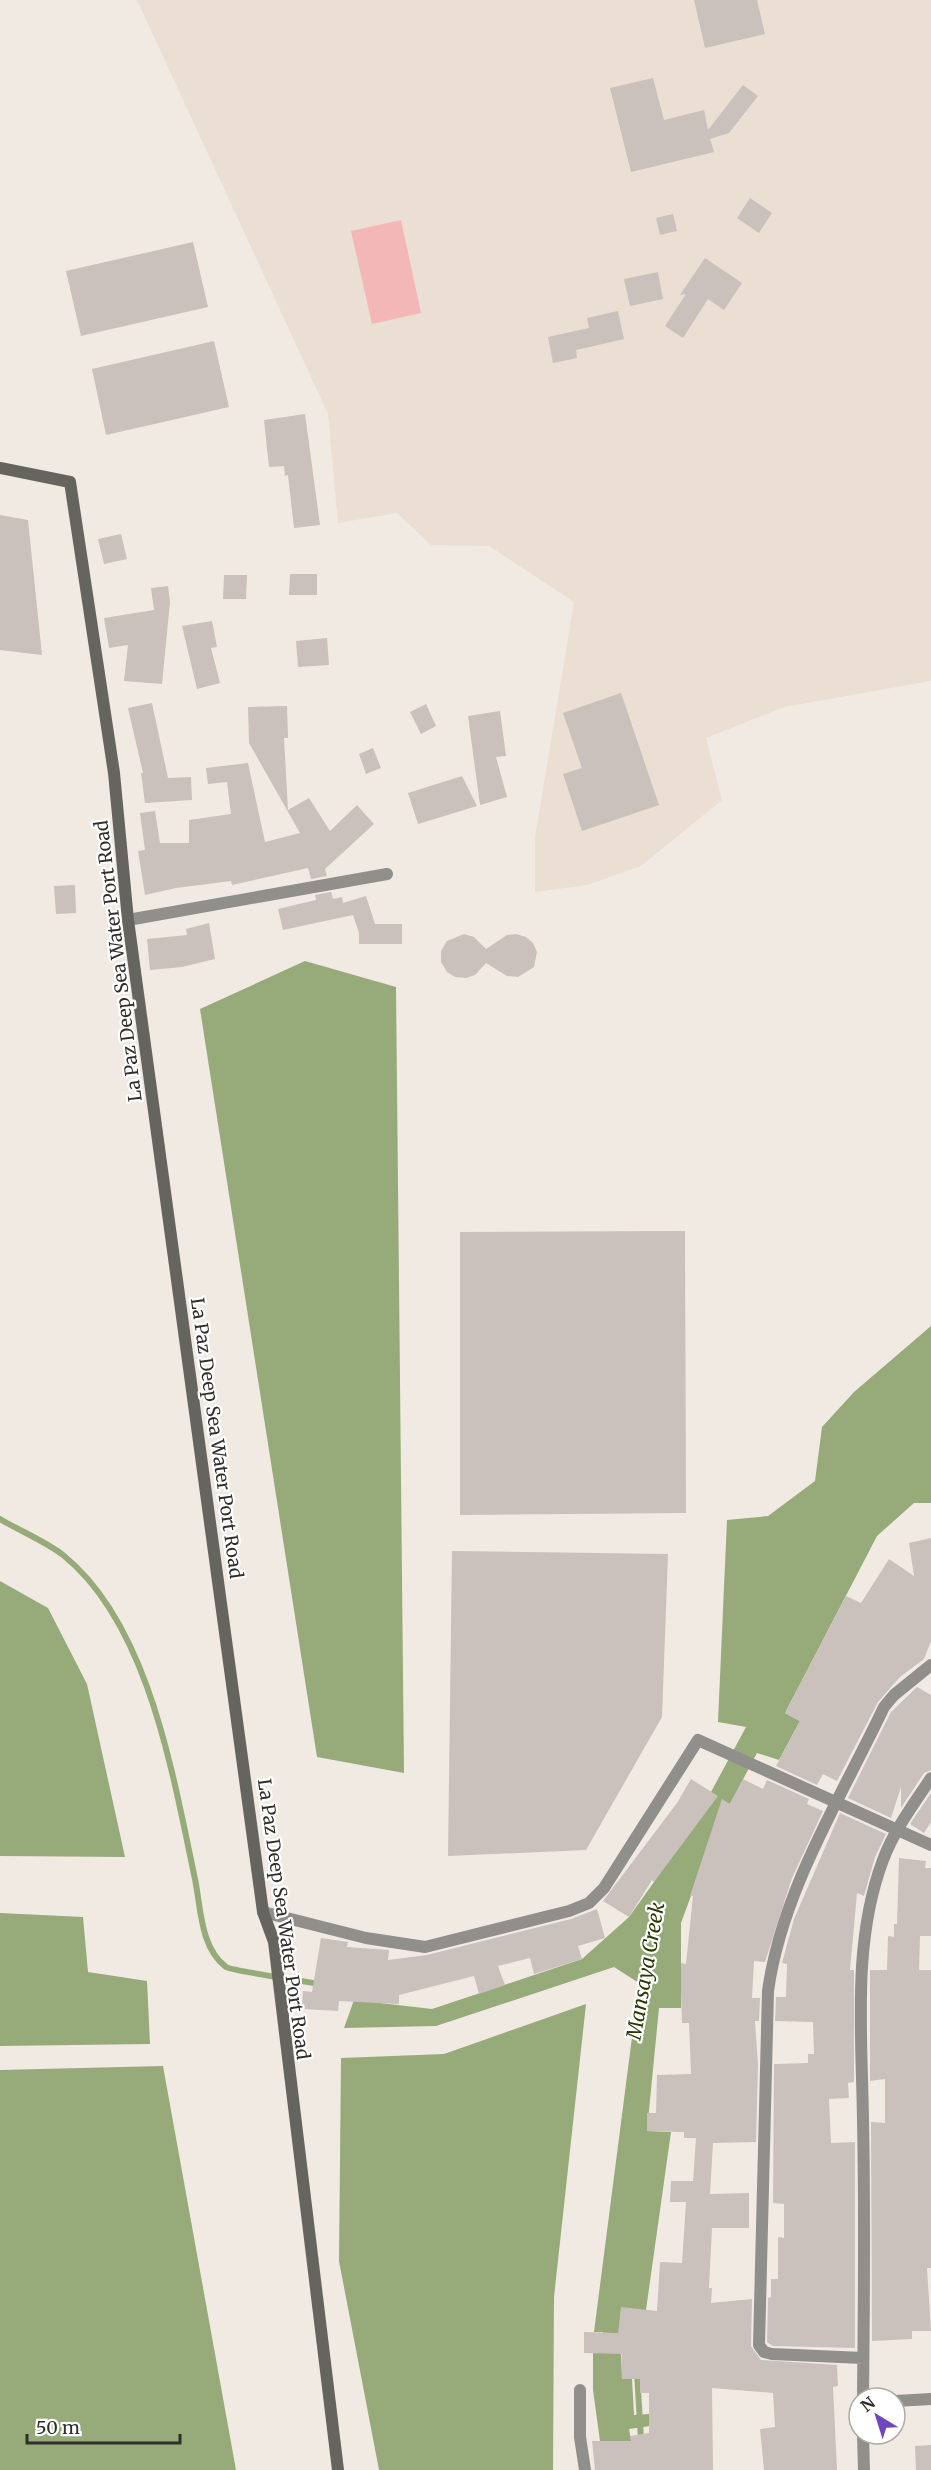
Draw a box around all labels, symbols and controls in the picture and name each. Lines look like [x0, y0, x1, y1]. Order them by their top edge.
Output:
street label: La Paz Deep Sea Water Port Road [89, 819, 147, 1103]
street label: La Paz Deep Sea Water Port Road [186, 1296, 248, 1580]
street label: La Paz Deep Sea Water Port Road [253, 1777, 315, 2061]
water label: Mansaya Creek [620, 1900, 669, 2043]
north arrow [847, 2386, 907, 2446]
text: N [857, 2392, 879, 2416]
scale bar [27, 2407, 180, 2445]
text: 50 m [36, 2416, 80, 2439]

